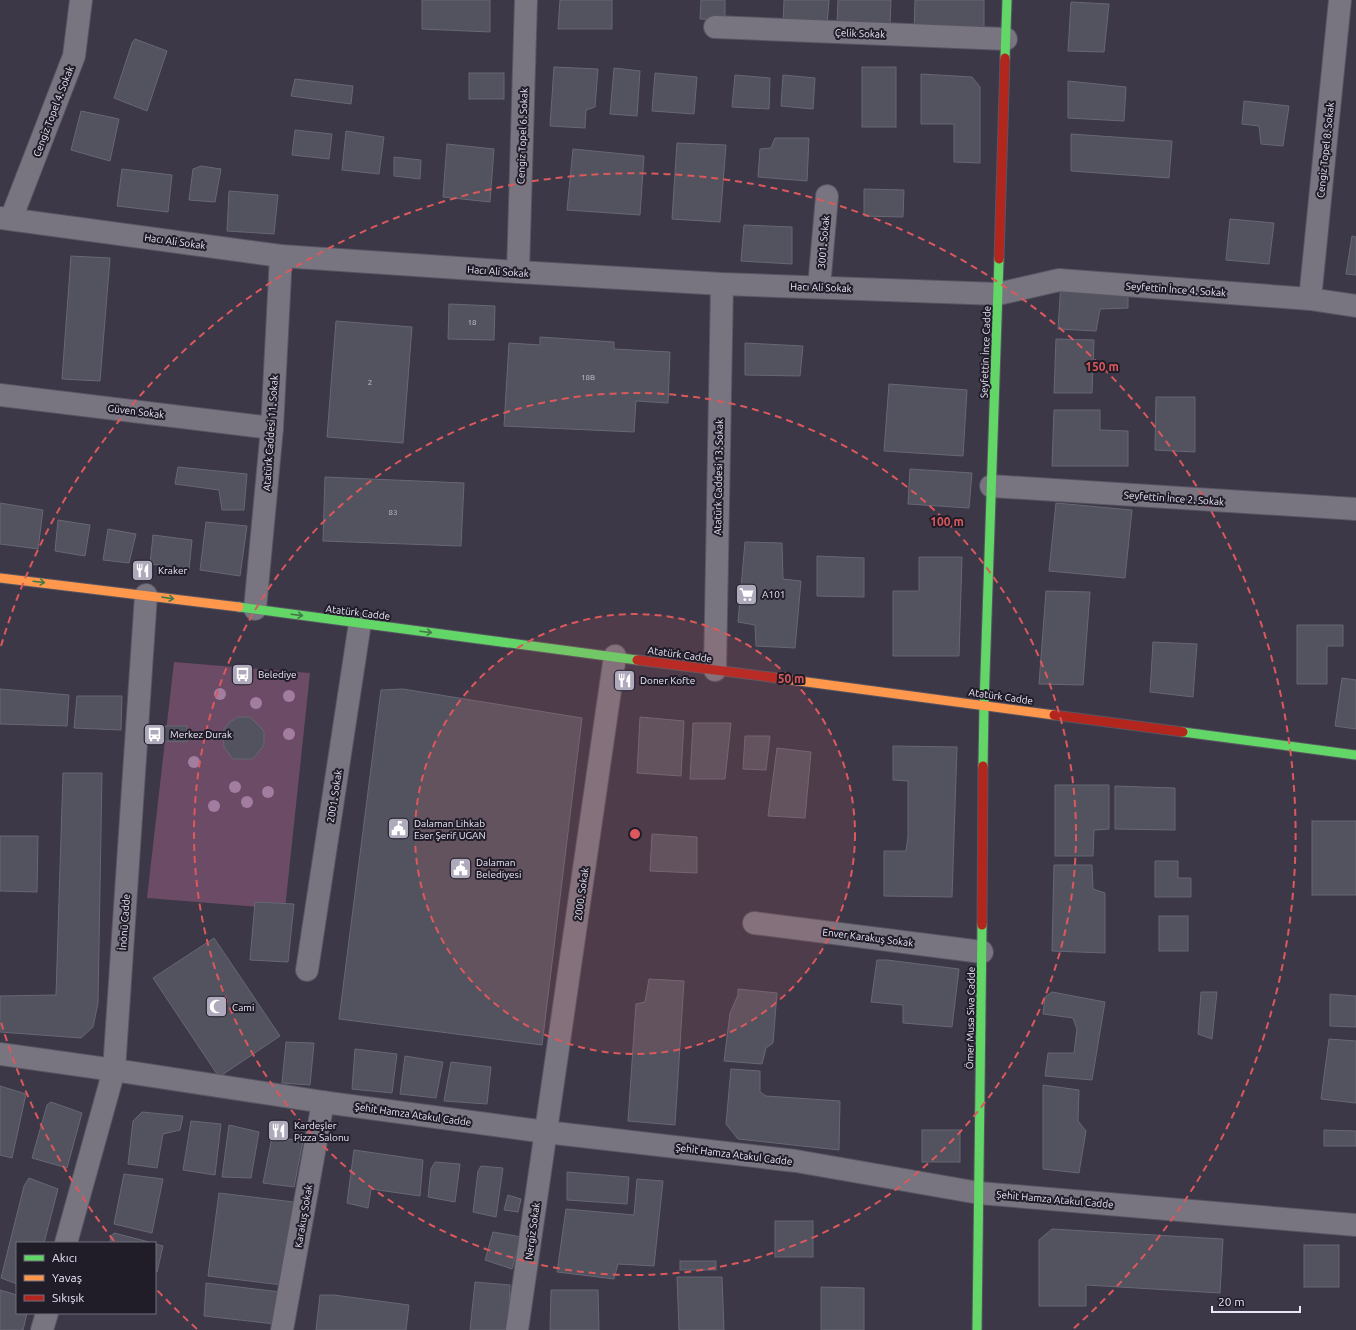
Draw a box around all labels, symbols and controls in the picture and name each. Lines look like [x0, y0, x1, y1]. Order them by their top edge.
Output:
street label: Çelik Sokak [835, 27, 885, 40]
street label: Cengiz Topel 4. Sokak [31, 64, 76, 158]
street label: Cengiz Topel 6. Sokak [515, 88, 530, 184]
street label: Cengiz Topel 8. Sokak [1315, 102, 1336, 199]
street label: 3001. Sokak [816, 215, 831, 269]
street label: Hacı Ali Sokak [144, 232, 206, 251]
street label: Hacı Ali Sokak [467, 264, 529, 279]
street label: Hacı Ali Sokak [790, 281, 852, 294]
street label: Seyfettin İnce 4. Sokak [1125, 281, 1227, 298]
street label: Seyfettin İnce Cadde [978, 306, 993, 398]
house number: 18 [467, 318, 477, 327]
text: 150 m [1085, 360, 1119, 373]
house number: 18B [581, 373, 595, 382]
street label: Atatürk Caddesi 11. Sokak [261, 375, 280, 491]
house number: 2 [368, 378, 372, 387]
street label: Güven Sokak [107, 403, 165, 420]
street label: Atatürk Caddesi 13. Sokak [712, 419, 725, 535]
street label: Seyfettin İnce 2. Sokak [1123, 490, 1225, 507]
house number: 83 [388, 508, 398, 517]
text: 100 m [930, 515, 964, 528]
restaurant icon: Kraker [130, 557, 156, 583]
place label: Kraker [158, 565, 187, 576]
one-way arrow [32, 578, 45, 586]
supermarket icon: A101 [734, 581, 760, 607]
place label: A101 [762, 589, 785, 600]
one-way arrow [161, 594, 174, 602]
street label: Atatürk Cadde [325, 603, 391, 622]
one-way arrow [290, 611, 303, 619]
one-way arrow [419, 628, 432, 636]
street label: Atatürk Cadde [647, 645, 713, 664]
bus stop icon: Belediye [229, 661, 255, 687]
restaurant icon: Doner Kofte [611, 667, 637, 693]
place label: Belediye [258, 669, 297, 680]
text: 50 m [778, 672, 804, 685]
place label: Doner Kofte [640, 675, 695, 686]
street label: Atatürk Cadde [968, 687, 1034, 706]
bus stop icon: Merkez Durak [142, 721, 168, 747]
place label: Merkez Durak [170, 729, 232, 740]
street label: 2001. Sokak [325, 769, 344, 823]
public building icon: Dalaman Lihkab Eser Şerif UGAN [386, 816, 412, 842]
place label: Dalaman Lihkab Eser Şerif UGAN [414, 818, 486, 841]
centre of rings [628, 827, 642, 841]
public building icon: Dalaman Belediyesi [448, 855, 474, 881]
place label: Dalaman Belediyesi [476, 857, 521, 880]
street label: 2000. Sokak [572, 867, 591, 921]
street label: İnönü Cadde [117, 894, 132, 951]
street label: Enver Karakuş Sokak [822, 926, 914, 949]
street label: Ömer Musa Siva Cadde [964, 967, 977, 1069]
mosque icon: Cami [203, 994, 229, 1020]
place label: Cami [232, 1002, 254, 1013]
street label: Şehit Hamza Atakul Cadde [354, 1101, 472, 1128]
restaurant icon: Kardeşler Pizza Salonu [266, 1118, 292, 1144]
place label: Kardeşler Pizza Salonu [294, 1120, 349, 1143]
street label: Şehit Hamza Atakul Cadde [675, 1142, 793, 1167]
street label: Karakuş Sokak [293, 1184, 314, 1248]
street label: Şehit Hamza Atakul Cadde [996, 1189, 1114, 1210]
street label: Nergiz Sokak [523, 1202, 542, 1260]
legend [16, 1242, 156, 1314]
text: Akıcı [52, 1251, 77, 1264]
text: Yavaş [52, 1271, 82, 1284]
scale bar [1212, 1288, 1300, 1314]
text: Sıkışık [52, 1291, 84, 1304]
text: 20 m [1218, 1295, 1245, 1308]

